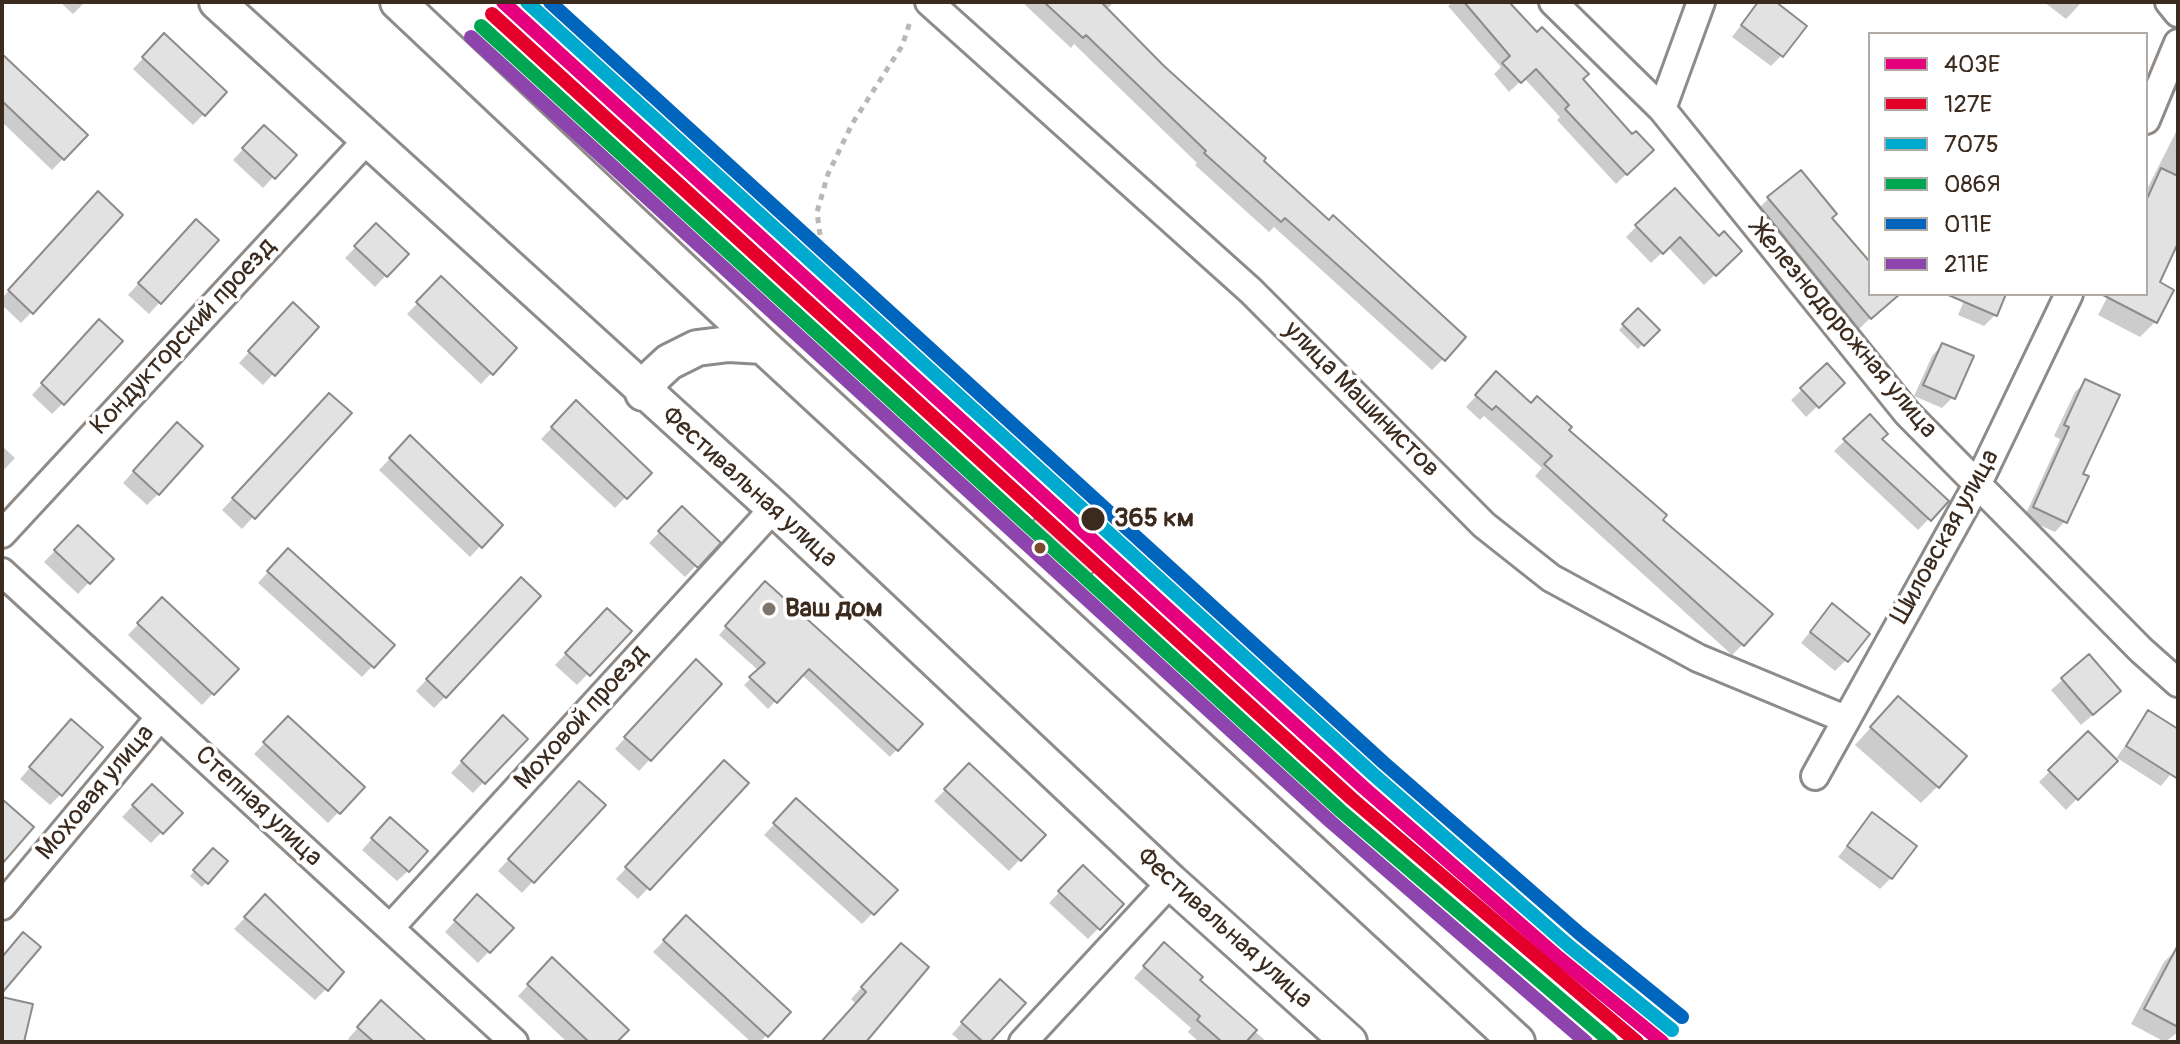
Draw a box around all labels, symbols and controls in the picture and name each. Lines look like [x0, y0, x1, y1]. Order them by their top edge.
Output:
legend [1868, 32, 2148, 296]
text: 403Е [1944, 50, 2000, 79]
text: 127Е [1944, 90, 1992, 119]
text: 7075 [1944, 130, 1999, 159]
text: 086Я [1944, 170, 2000, 199]
text: 011Е [1944, 210, 1992, 239]
street label: Железнодорожная улица [1743, 215, 1943, 445]
street label: Кондукторский проезд [85, 232, 283, 442]
text: 211Е [1944, 250, 1989, 279]
street label: улица Машинистов [1276, 315, 1446, 485]
street label: Фестивальная улица [655, 401, 843, 575]
street label: Шиловская улица [1885, 444, 2007, 630]
place label: 365 км [1114, 503, 1194, 535]
marker: 365 км [1079, 505, 1107, 533]
unlabelled marker [1032, 540, 1048, 556]
place label: Ваш дом [785, 593, 883, 625]
marker: Ваш дом [760, 600, 778, 618]
street label: Моховой проезд [509, 639, 655, 797]
street label: Моховая улица [30, 719, 162, 867]
street label: Степная улица [188, 740, 328, 874]
street label: Фестивальная улица [1130, 842, 1318, 1016]

